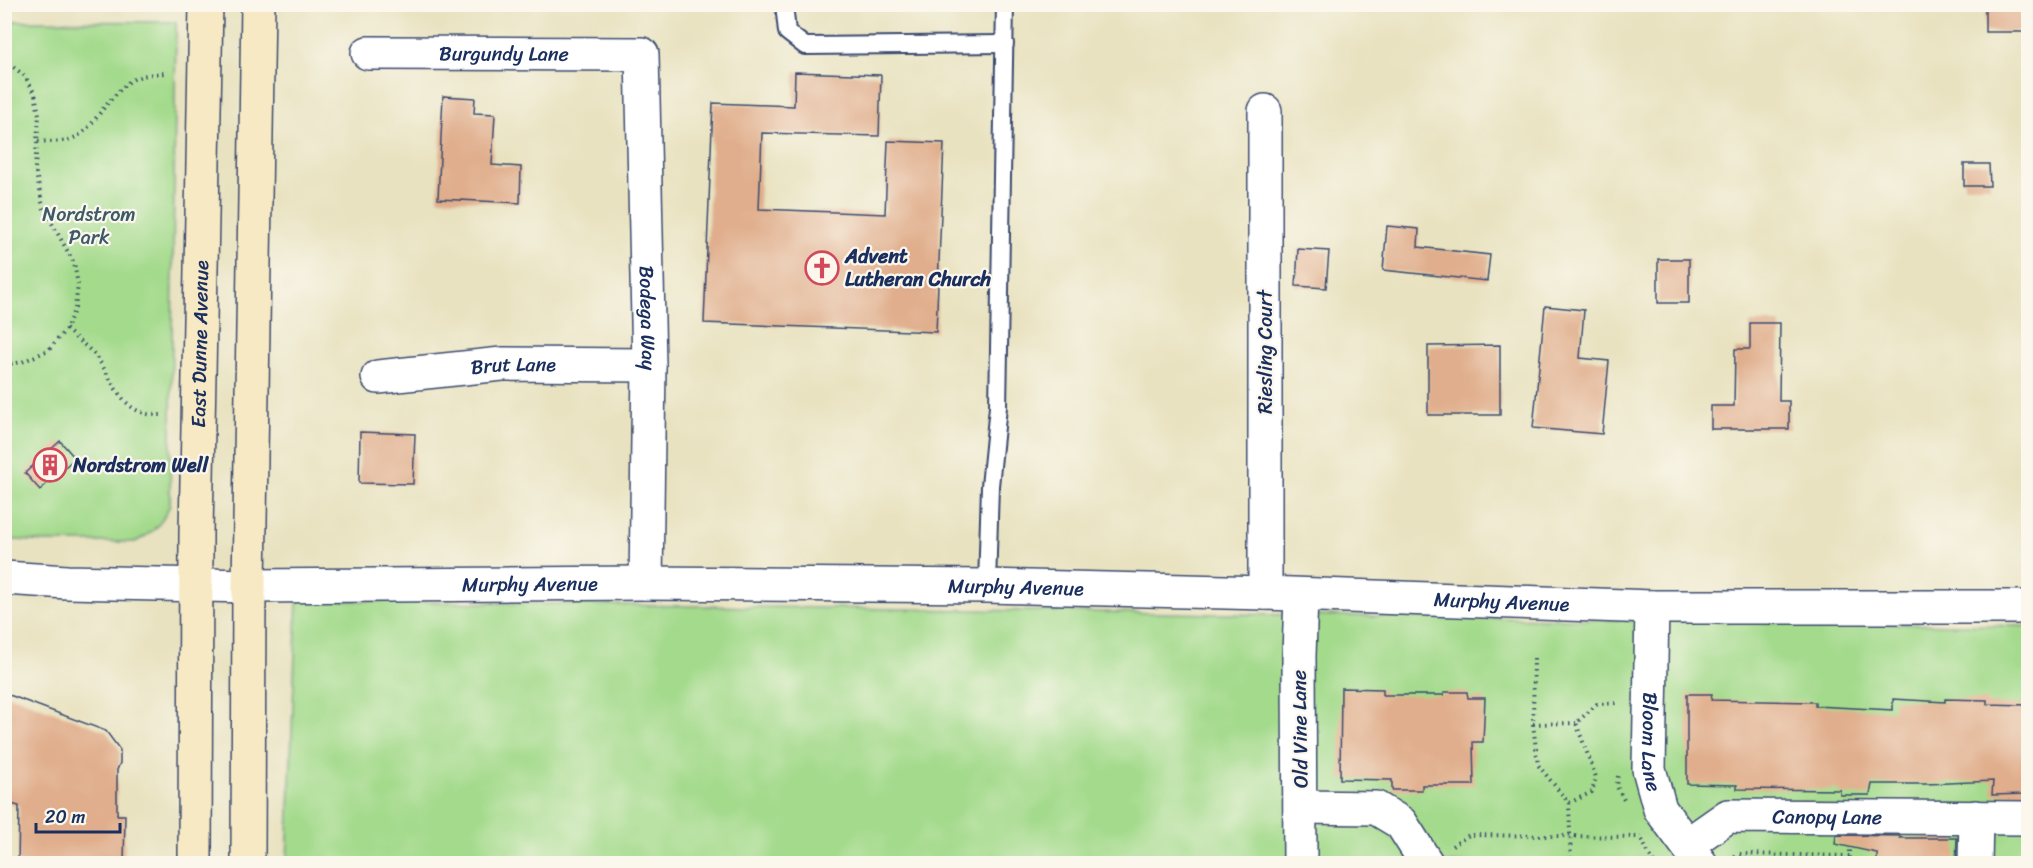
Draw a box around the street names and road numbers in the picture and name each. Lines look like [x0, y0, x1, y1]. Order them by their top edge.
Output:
street label: Burgundy Lane [439, 36, 569, 71]
street label: East Dunne Avenue [180, 260, 219, 428]
street label: Bodega Way [629, 265, 667, 371]
street label: Riesling Court [1248, 289, 1283, 414]
street label: Brut Lane [469, 347, 556, 385]
street label: Murphy Avenue [462, 566, 598, 602]
street label: Murphy Avenue [948, 568, 1085, 606]
street label: Murphy Avenue [1433, 582, 1570, 622]
street label: Old Vine Lane [1281, 669, 1319, 789]
street label: Bloom Lane [1631, 692, 1672, 796]
street label: Canopy Lane [1772, 799, 1882, 835]

